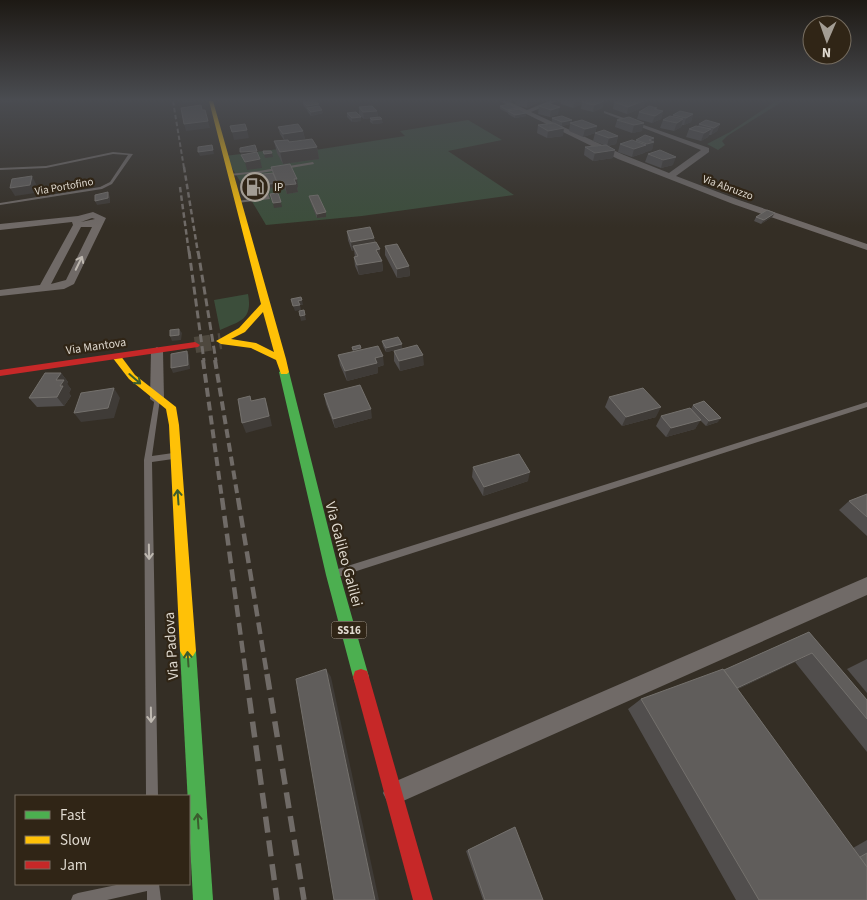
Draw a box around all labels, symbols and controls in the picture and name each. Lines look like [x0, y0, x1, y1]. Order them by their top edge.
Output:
north arrow [802, 15, 852, 65]
text: N [822, 42, 832, 62]
street label: Via Abruzzo [700, 171, 755, 204]
fuel station icon: IP [240, 172, 270, 202]
street label: Via Portofino [34, 174, 95, 199]
place label: IP [274, 180, 283, 195]
one-way arrow [75, 256, 84, 271]
street label: Via Mantova [65, 334, 127, 359]
one-way arrow [129, 373, 142, 385]
one-way arrow [174, 489, 183, 505]
street label: Via Galileo Galilei [319, 499, 368, 609]
one-way arrow [144, 544, 154, 560]
street label: Via Padova [159, 611, 184, 681]
road number: SS16 [332, 622, 366, 638]
one-way arrow [184, 652, 193, 668]
one-way arrow [146, 706, 156, 723]
legend [15, 795, 190, 885]
text: Fast [60, 805, 86, 826]
one-way arrow [194, 814, 203, 830]
text: Slow [60, 830, 91, 851]
text: Jam [60, 855, 87, 876]

